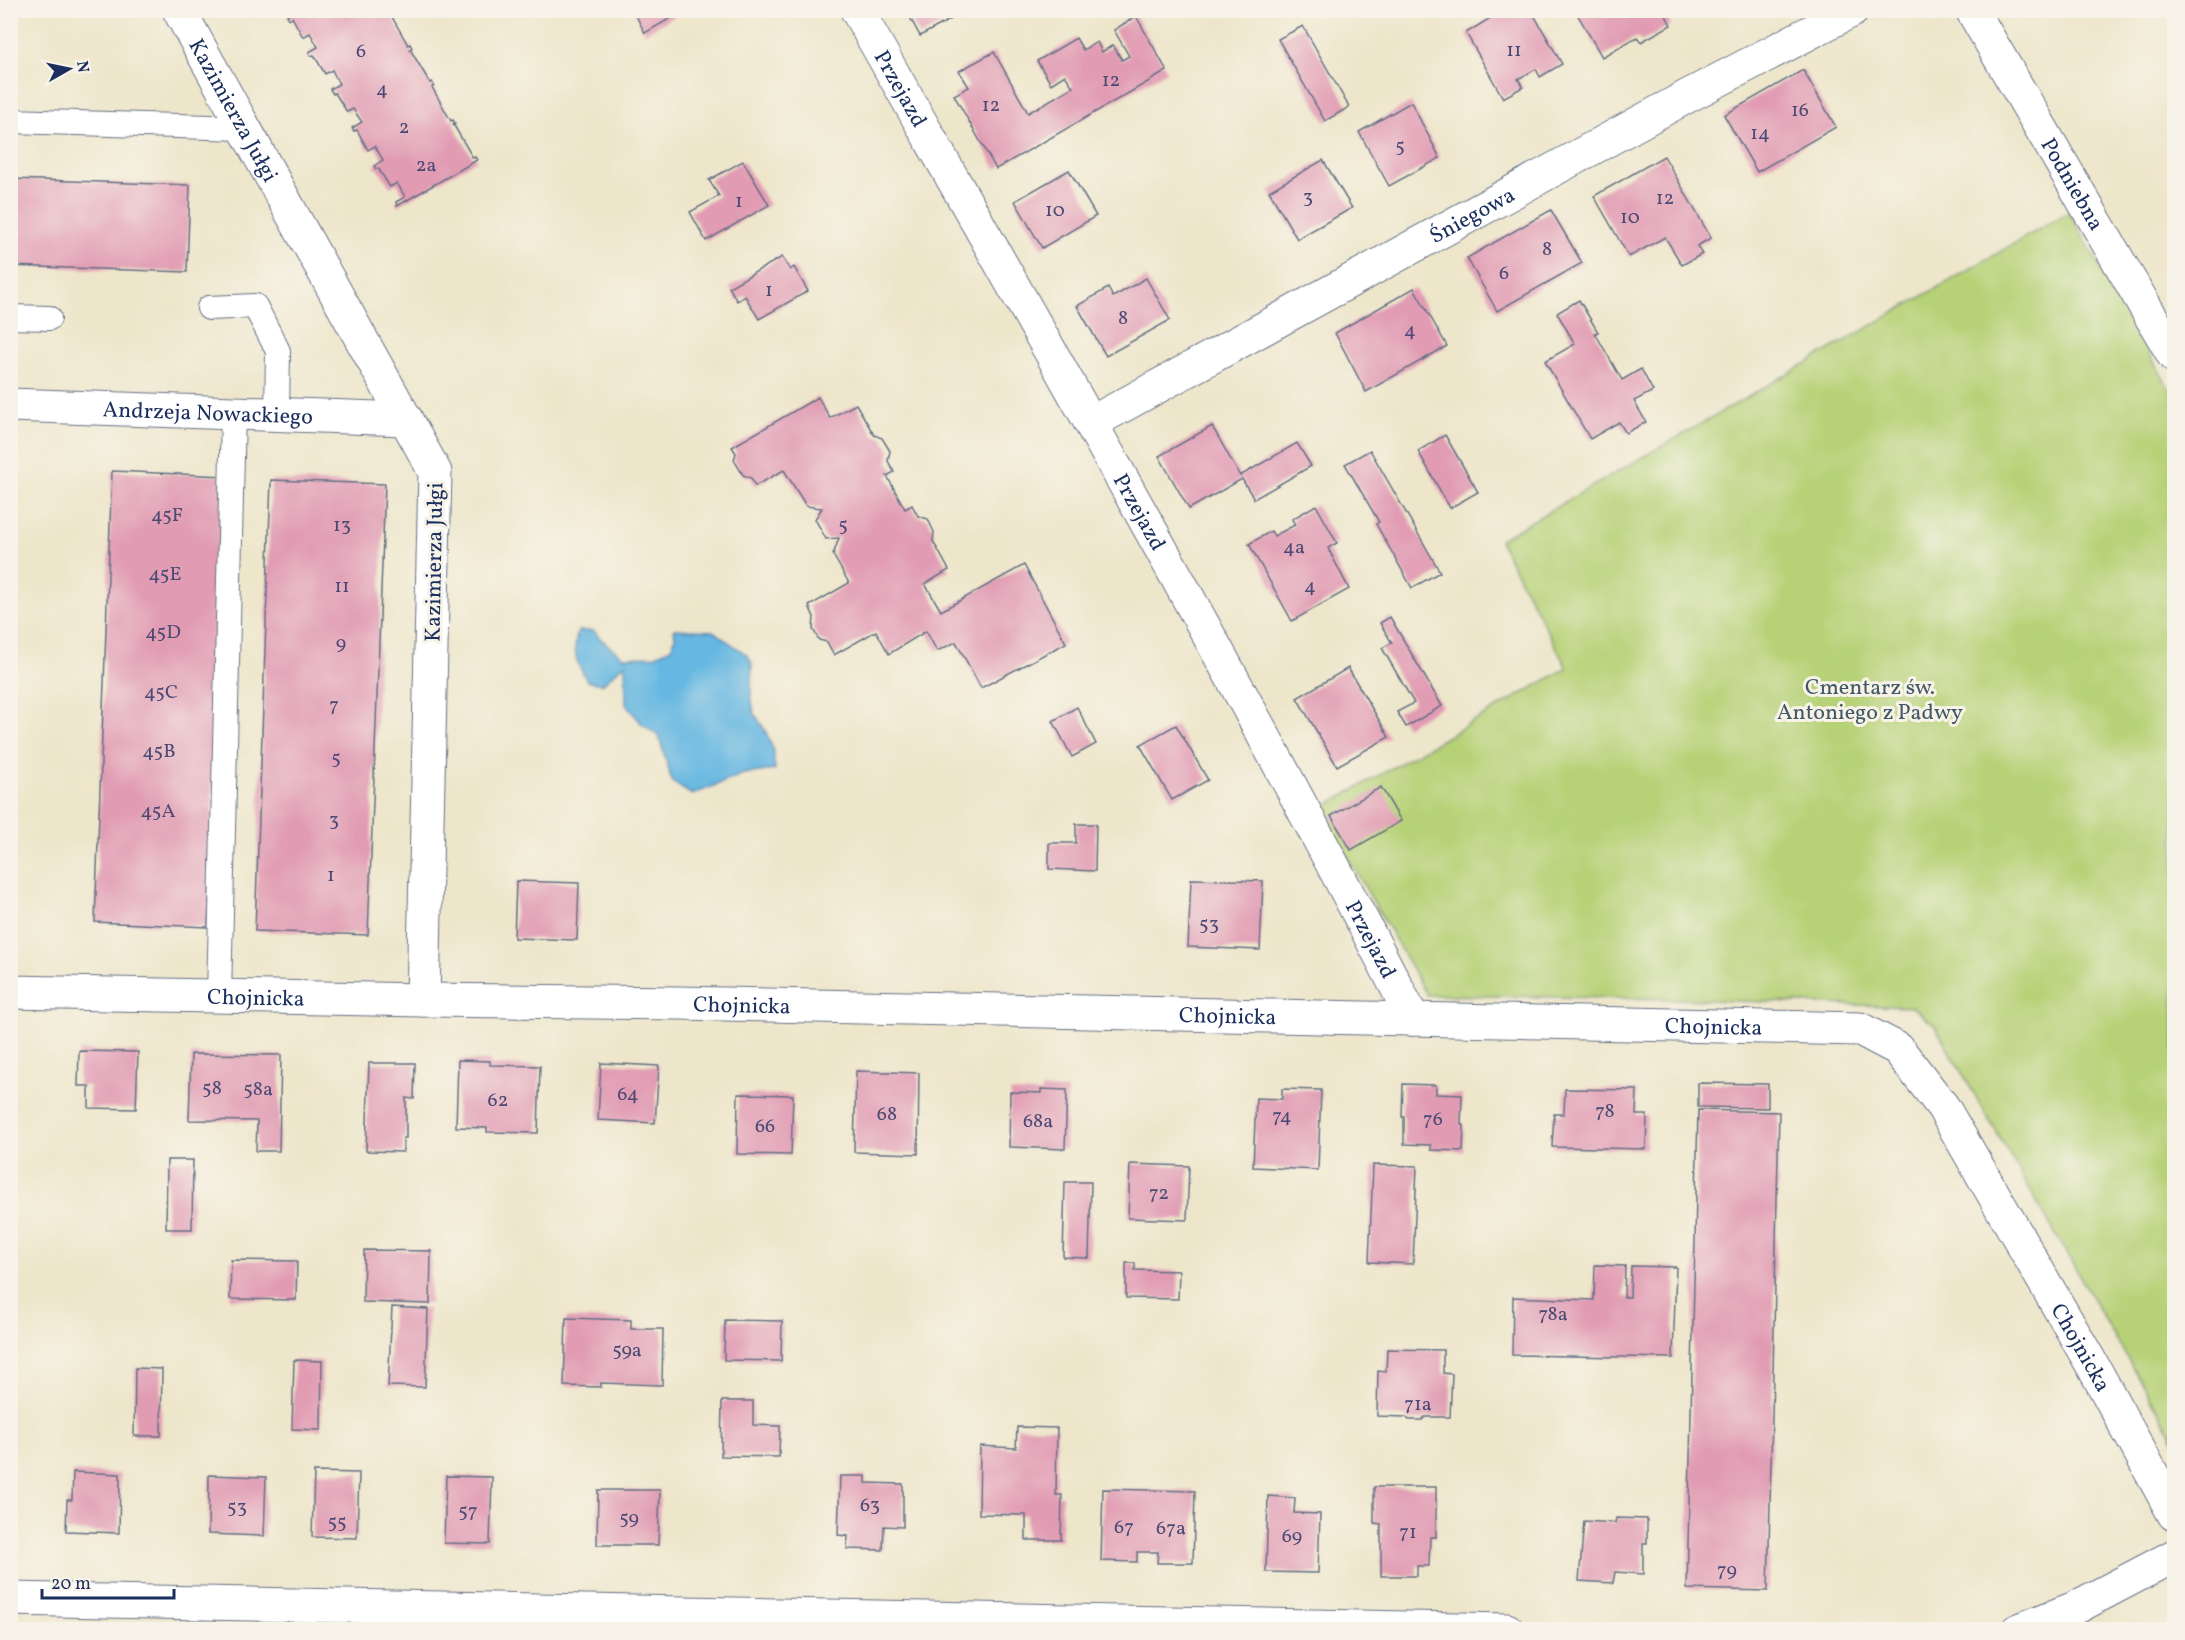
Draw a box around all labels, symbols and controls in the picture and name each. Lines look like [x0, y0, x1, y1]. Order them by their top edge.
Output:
street label: Kazimierza Jułgi [180, 34, 284, 188]
house number: 11 [1506, 37, 1522, 65]
house number: 6 [356, 38, 366, 66]
north arrow [39, 39, 99, 99]
street label: Przejazd [865, 45, 933, 134]
text: N [70, 60, 94, 75]
house number: 12 [1102, 67, 1120, 95]
house number: 4 [376, 76, 388, 104]
house number: 12 [982, 92, 1000, 120]
house number: 16 [1791, 97, 1809, 125]
house number: 2 [399, 114, 409, 142]
house number: 14 [1750, 120, 1770, 148]
house number: 5 [1395, 133, 1405, 161]
street label: Podniebna [2032, 133, 2111, 237]
house number: 2a [416, 152, 436, 180]
street label: Śniegowa [1425, 181, 1521, 253]
house number: 3 [1303, 184, 1313, 212]
house number: 12 [1656, 185, 1674, 213]
house number: 1 [735, 188, 743, 216]
house number: 10 [1045, 197, 1065, 225]
house number: 10 [1620, 204, 1640, 232]
house number: 8 [1542, 236, 1552, 264]
house number: 6 [1499, 260, 1509, 288]
house number: 1 [765, 277, 773, 305]
house number: 8 [1118, 305, 1128, 333]
house number: 4 [1404, 317, 1416, 345]
street label: Andrzeja Nowackiego [102, 395, 314, 434]
street label: Przejazd [1104, 468, 1172, 557]
street label: Kazimierza Jułgi [419, 482, 452, 642]
house number: 45F [151, 502, 183, 530]
house number: 13 [333, 512, 351, 540]
house number: 5 [838, 512, 848, 540]
house number: 4a [1283, 534, 1305, 562]
house number: 45E [149, 561, 181, 589]
house number: 11 [334, 573, 350, 601]
house number: 4 [1304, 573, 1316, 601]
house number: 45D [145, 619, 181, 647]
house number: 9 [336, 630, 346, 658]
park label: Cmentarz św. Antoniego z Padwy [1777, 673, 1963, 729]
house number: 45C [144, 679, 178, 707]
house number: 7 [329, 692, 339, 720]
house number: 45B [142, 738, 176, 766]
house number: 5 [331, 745, 341, 773]
house number: 45A [140, 798, 176, 826]
house number: 3 [329, 807, 339, 835]
house number: 1 [327, 862, 335, 890]
street label: Przejazd [1336, 896, 1403, 985]
house number: 53 [1199, 911, 1219, 939]
street label: Chojnicka [207, 983, 305, 1016]
street label: Chojnicka [693, 990, 791, 1023]
street label: Chojnicka [1179, 1001, 1277, 1034]
street label: Chojnicka [1665, 1012, 1763, 1045]
house number: 58 [202, 1075, 222, 1103]
house number: 58a [243, 1076, 273, 1104]
house number: 64 [617, 1081, 639, 1109]
house number: 62 [488, 1087, 508, 1115]
house number: 78 [1595, 1098, 1615, 1126]
house number: 68 [877, 1101, 897, 1129]
house number: 74 [1272, 1103, 1292, 1131]
house number: 76 [1423, 1106, 1443, 1134]
house number: 68a [1023, 1108, 1053, 1136]
house number: 66 [755, 1113, 775, 1141]
house number: 72 [1149, 1180, 1169, 1208]
street label: Chojnicka [2042, 1298, 2117, 1398]
house number: 78a [1538, 1301, 1568, 1329]
house number: 59a [612, 1337, 642, 1365]
house number: 71a [1404, 1391, 1432, 1419]
house number: 63 [860, 1492, 880, 1520]
house number: 53 [227, 1494, 247, 1522]
house number: 57 [458, 1498, 478, 1526]
house number: 59 [619, 1505, 639, 1533]
house number: 55 [327, 1509, 347, 1537]
house number: 67 [1114, 1514, 1134, 1542]
house number: 67a [1156, 1515, 1186, 1543]
house number: 71 [1399, 1519, 1417, 1547]
house number: 69 [1282, 1523, 1302, 1551]
house number: 79 [1717, 1557, 1737, 1585]
scale bar [42, 1562, 174, 1600]
text: 20 m [51, 1572, 91, 1597]

